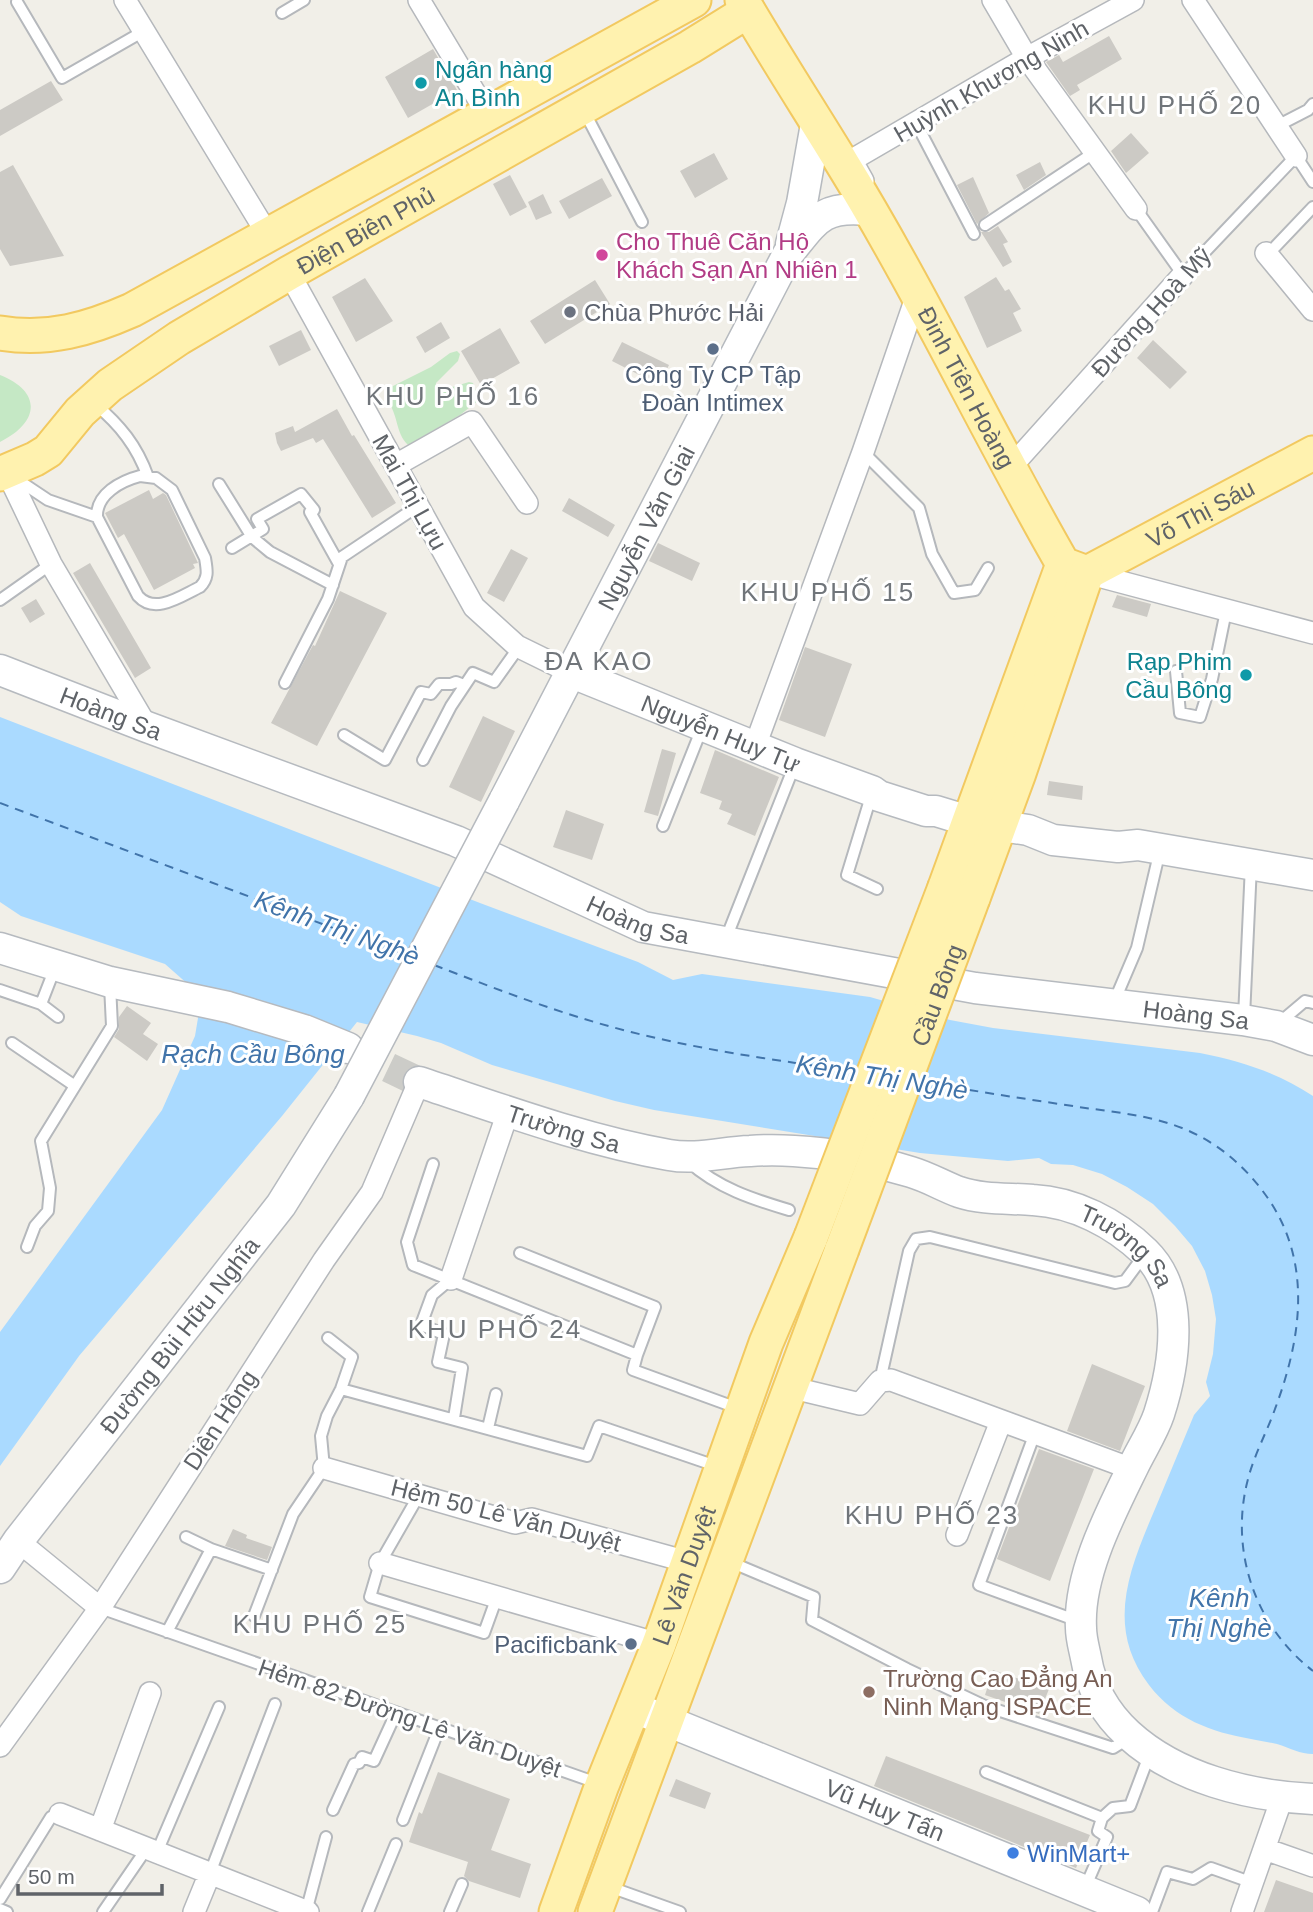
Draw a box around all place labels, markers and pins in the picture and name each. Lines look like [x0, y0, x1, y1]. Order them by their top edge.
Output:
place label: Ngân hàng An Bình [435, 56, 552, 111]
marker: Ngân hàng An Bình [413, 75, 429, 91]
place label: Cho Thuê Căn Hộ Khách Sạn An Nhiên 1 [616, 228, 858, 283]
marker: Cho Thuê Căn Hộ Khách Sạn An Nhiên 1 [594, 247, 610, 263]
place label: Chùa Phước Hải [584, 299, 764, 326]
marker: Chùa Phước Hải [562, 304, 578, 320]
marker: Công Ty CP Tập Đoàn Intimex [705, 341, 721, 357]
place label: Công Ty CP Tập Đoàn Intimex [625, 361, 801, 416]
place label: Rạp Phim Cầu Bông [1125, 648, 1232, 703]
marker: Rạp Phim Cầu Bông [1238, 667, 1254, 683]
place label: Pacificbank [494, 1631, 618, 1658]
marker: Pacificbank [623, 1636, 639, 1652]
place label: Trường Cao Đẳng An Ninh Mạng ISPACE [883, 1664, 1113, 1720]
marker: Trường Cao Đẳng An Ninh Mạng ISPACE [861, 1684, 877, 1700]
place label: WinMart+ [1027, 1840, 1130, 1867]
marker: WinMart+ [1005, 1845, 1021, 1861]

